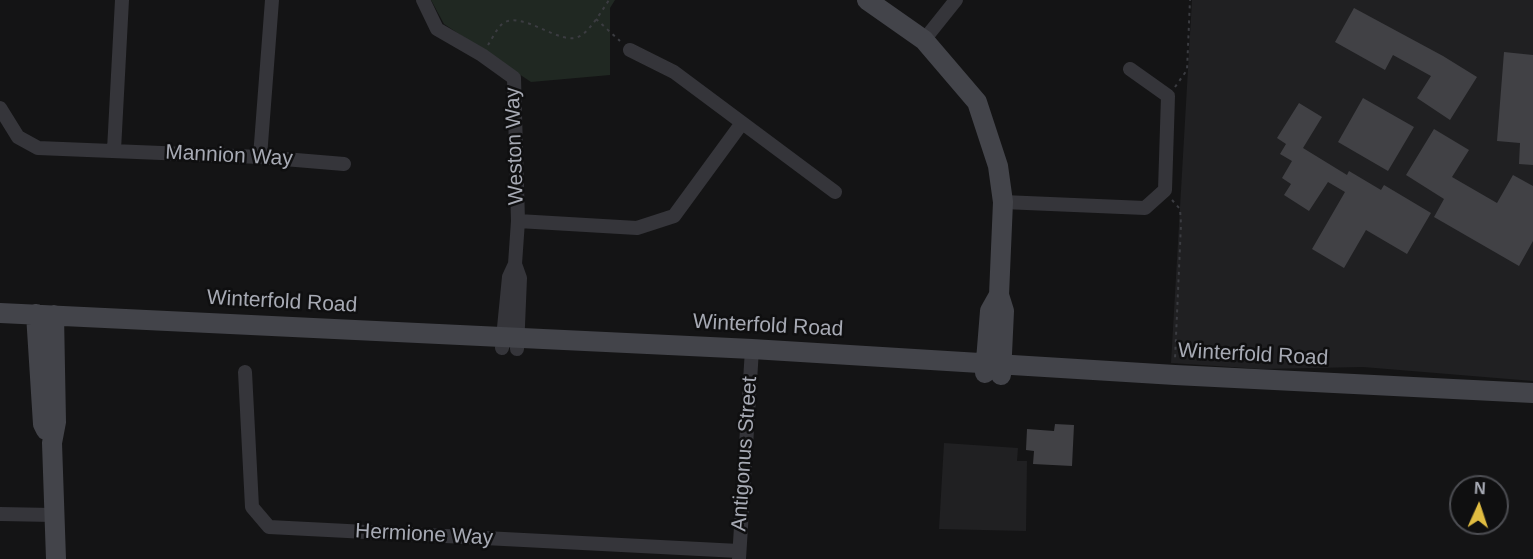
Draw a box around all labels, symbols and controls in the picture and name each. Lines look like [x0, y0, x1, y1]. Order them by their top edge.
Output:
street label: Weston Way [500, 87, 530, 205]
street label: Mannion Way [165, 140, 293, 172]
street label: Winterfold Road [206, 285, 358, 319]
street label: Winterfold Road [692, 309, 844, 343]
street label: Winterfold Road [1177, 338, 1329, 372]
street label: Antigonus Street [727, 376, 763, 532]
north arrow [1449, 475, 1509, 535]
text: N [1474, 480, 1486, 497]
street label: Hermione Way [354, 519, 494, 551]

